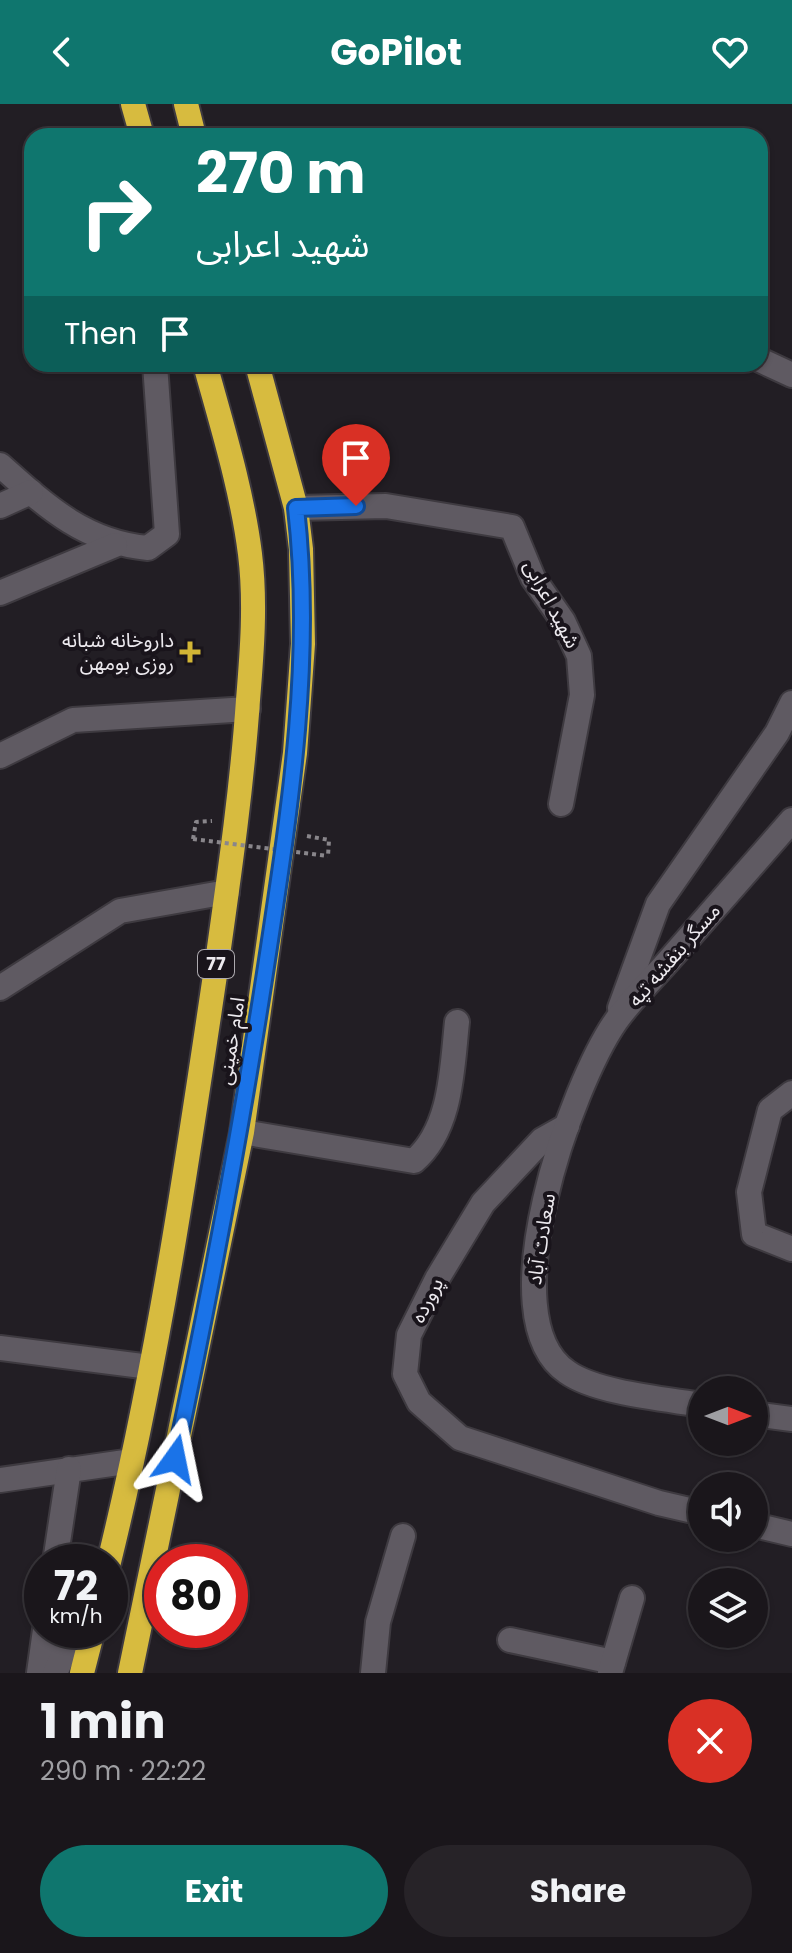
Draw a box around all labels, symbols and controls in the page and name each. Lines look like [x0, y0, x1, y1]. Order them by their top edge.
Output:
text: GoPilot [330, 27, 462, 78]
icon: back [40, 30, 84, 74]
icon: heart [708, 30, 752, 74]
text: 270 m [196, 134, 366, 213]
icon: right [64, 160, 168, 264]
text: شهید اعرابی [196, 219, 369, 270]
text: Then [64, 312, 137, 355]
icon: arrive [153, 312, 197, 356]
pin [322, 424, 390, 506]
icon: arrive [334, 436, 378, 480]
street label: شهید اعرابی [517, 555, 587, 653]
place label: داروخانه شبانه روزی بومهن [62, 626, 174, 677]
marker: داروخانه شبانه روزی بومهن [181, 643, 199, 661]
street label: مسگر بنفشه تپه [621, 897, 727, 1013]
road number: 77 [198, 950, 234, 978]
street label: امام خمینی [210, 995, 253, 1087]
street label: سعادت آباد [520, 1191, 562, 1287]
street label: پرورده [404, 1273, 450, 1327]
north arrow [688, 1376, 768, 1456]
map controls [688, 1376, 768, 1648]
position arrow [133, 1417, 217, 1501]
button: sound [688, 1472, 768, 1552]
speed limit sign: 80 [144, 1544, 248, 1648]
text: 72 [54, 1558, 98, 1614]
button: layers [688, 1568, 768, 1648]
text: km/h [49, 1602, 103, 1630]
text: 1 min [40, 1688, 166, 1755]
button: close [668, 1699, 752, 1783]
text: 290 m · 22:22 [40, 1753, 206, 1789]
button: Exit [40, 1845, 388, 1937]
button: Share [404, 1845, 752, 1937]

